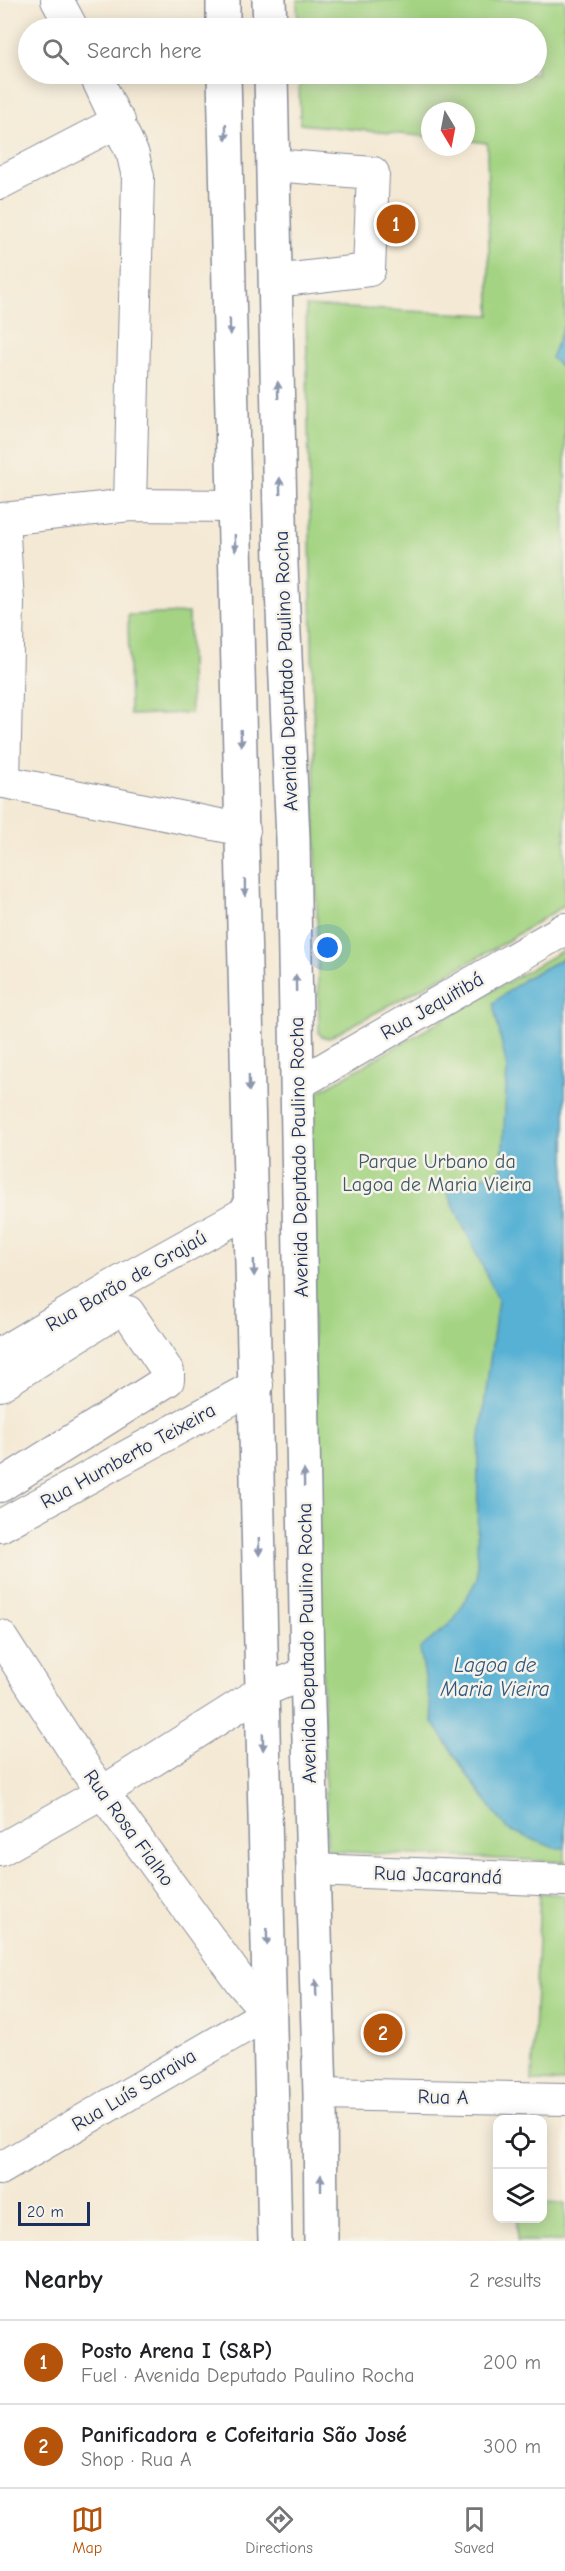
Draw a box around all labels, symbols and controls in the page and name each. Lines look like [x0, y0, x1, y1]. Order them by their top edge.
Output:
search box [18, 18, 547, 84]
icon: search [39, 35, 72, 68]
text: Search here [87, 38, 202, 64]
north arrow [421, 102, 475, 156]
one-way arrow [221, 122, 231, 141]
pin: 1 [376, 202, 416, 246]
one-way arrow [225, 317, 235, 336]
one-way arrow [273, 380, 283, 399]
one-way arrow [275, 477, 285, 496]
street label: Avenida Deputado Paulino Rocha [270, 530, 302, 812]
one-way arrow [230, 533, 240, 552]
one-way arrow [236, 728, 246, 747]
one-way arrow [241, 879, 250, 898]
your location [313, 933, 342, 962]
street label: Rua Jequitibá [377, 967, 487, 1045]
one-way arrow [291, 974, 301, 993]
street label: Avenida Deputado Paulino Rocha [285, 1017, 313, 1297]
one-way arrow [245, 1074, 254, 1093]
park label: Parque Urbano da Lagoa de Maria Vieira [342, 1150, 532, 1196]
street label: Rua Barão de Grajaú [42, 1226, 210, 1336]
one-way arrow [249, 1258, 258, 1277]
street label: Rua Humberto Teixeira [37, 1398, 219, 1514]
one-way arrow [299, 1468, 309, 1487]
street label: Avenida Deputado Paulino Rocha [293, 1503, 321, 1783]
one-way arrow [254, 1537, 264, 1556]
water label: Lagoa de Maria Vieira [439, 1653, 550, 1701]
one-way arrow [258, 1732, 268, 1751]
street label: Rua Rosa Fialho [79, 1765, 179, 1891]
street label: Rua Jacarandá [373, 1861, 503, 1889]
one-way arrow [262, 1927, 271, 1946]
one-way arrow [312, 1978, 321, 1997]
pin: 2 [364, 2010, 403, 2056]
street label: Rua Luís Saraiva [68, 2044, 200, 2136]
street label: Rua A [417, 2085, 469, 2109]
map controls [493, 2115, 547, 2223]
button: locate [493, 2115, 547, 2169]
button: layers [493, 2169, 547, 2223]
one-way arrow [316, 2173, 326, 2192]
scale bar [18, 2199, 90, 2226]
text: 20 m [27, 2203, 64, 2221]
text: Nearby [24, 2265, 103, 2295]
text: 2 results [469, 2269, 541, 2292]
text: Posto Arena I (S&P) [81, 2338, 272, 2364]
text: 1 [40, 2351, 47, 2374]
text: 200 m [483, 2351, 541, 2374]
text: Fuel · Avenida Deputado Paulino Rocha [81, 2364, 415, 2387]
text: Panificadora e Cofeitaria São José [81, 2422, 407, 2448]
text: 2 [39, 2435, 48, 2458]
text: 300 m [483, 2435, 541, 2458]
text: Shop · Rua A [81, 2448, 192, 2471]
tab: Map [71, 2503, 104, 2557]
tab: Directions [245, 2503, 313, 2557]
tab: Saved [454, 2503, 494, 2557]

